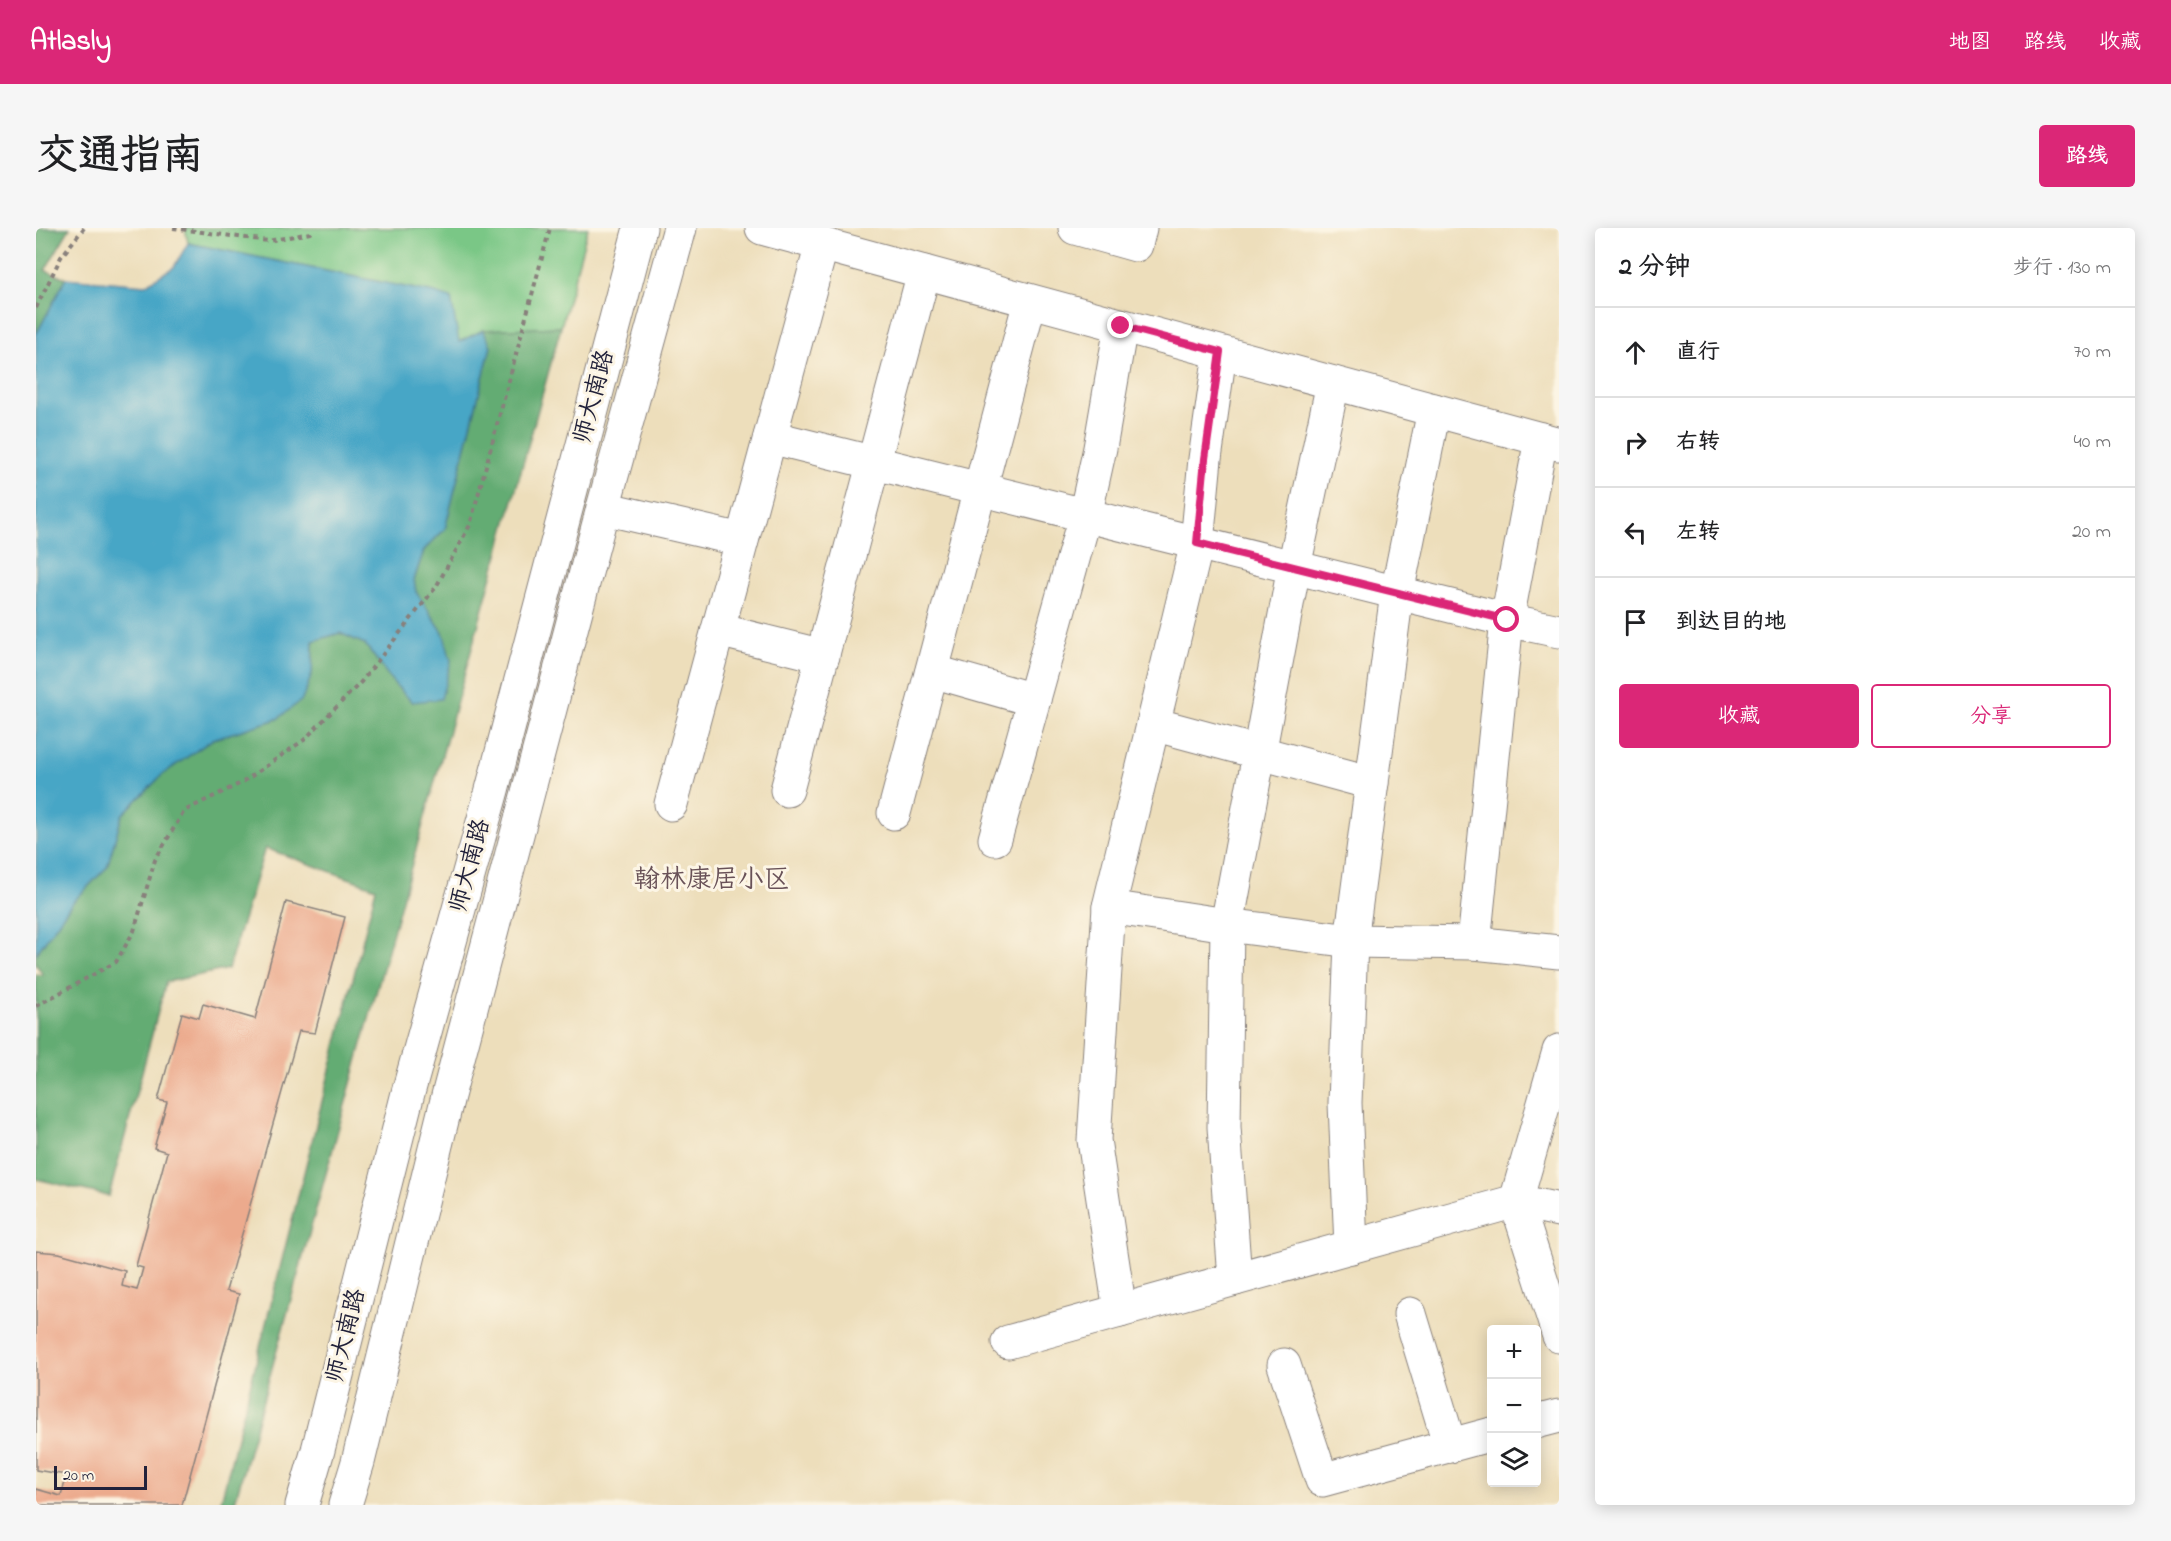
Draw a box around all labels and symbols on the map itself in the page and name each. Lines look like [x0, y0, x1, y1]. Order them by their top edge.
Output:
route end [1107, 312, 1133, 338]
street label: 师大南路 [566, 346, 624, 448]
route start [1493, 606, 1519, 632]
street label: 师大南路 [442, 815, 500, 917]
district label: 翰林康居小区 [634, 862, 790, 900]
street label: 师大南路 [318, 1285, 376, 1387]
scale bar [54, 1463, 147, 1490]

